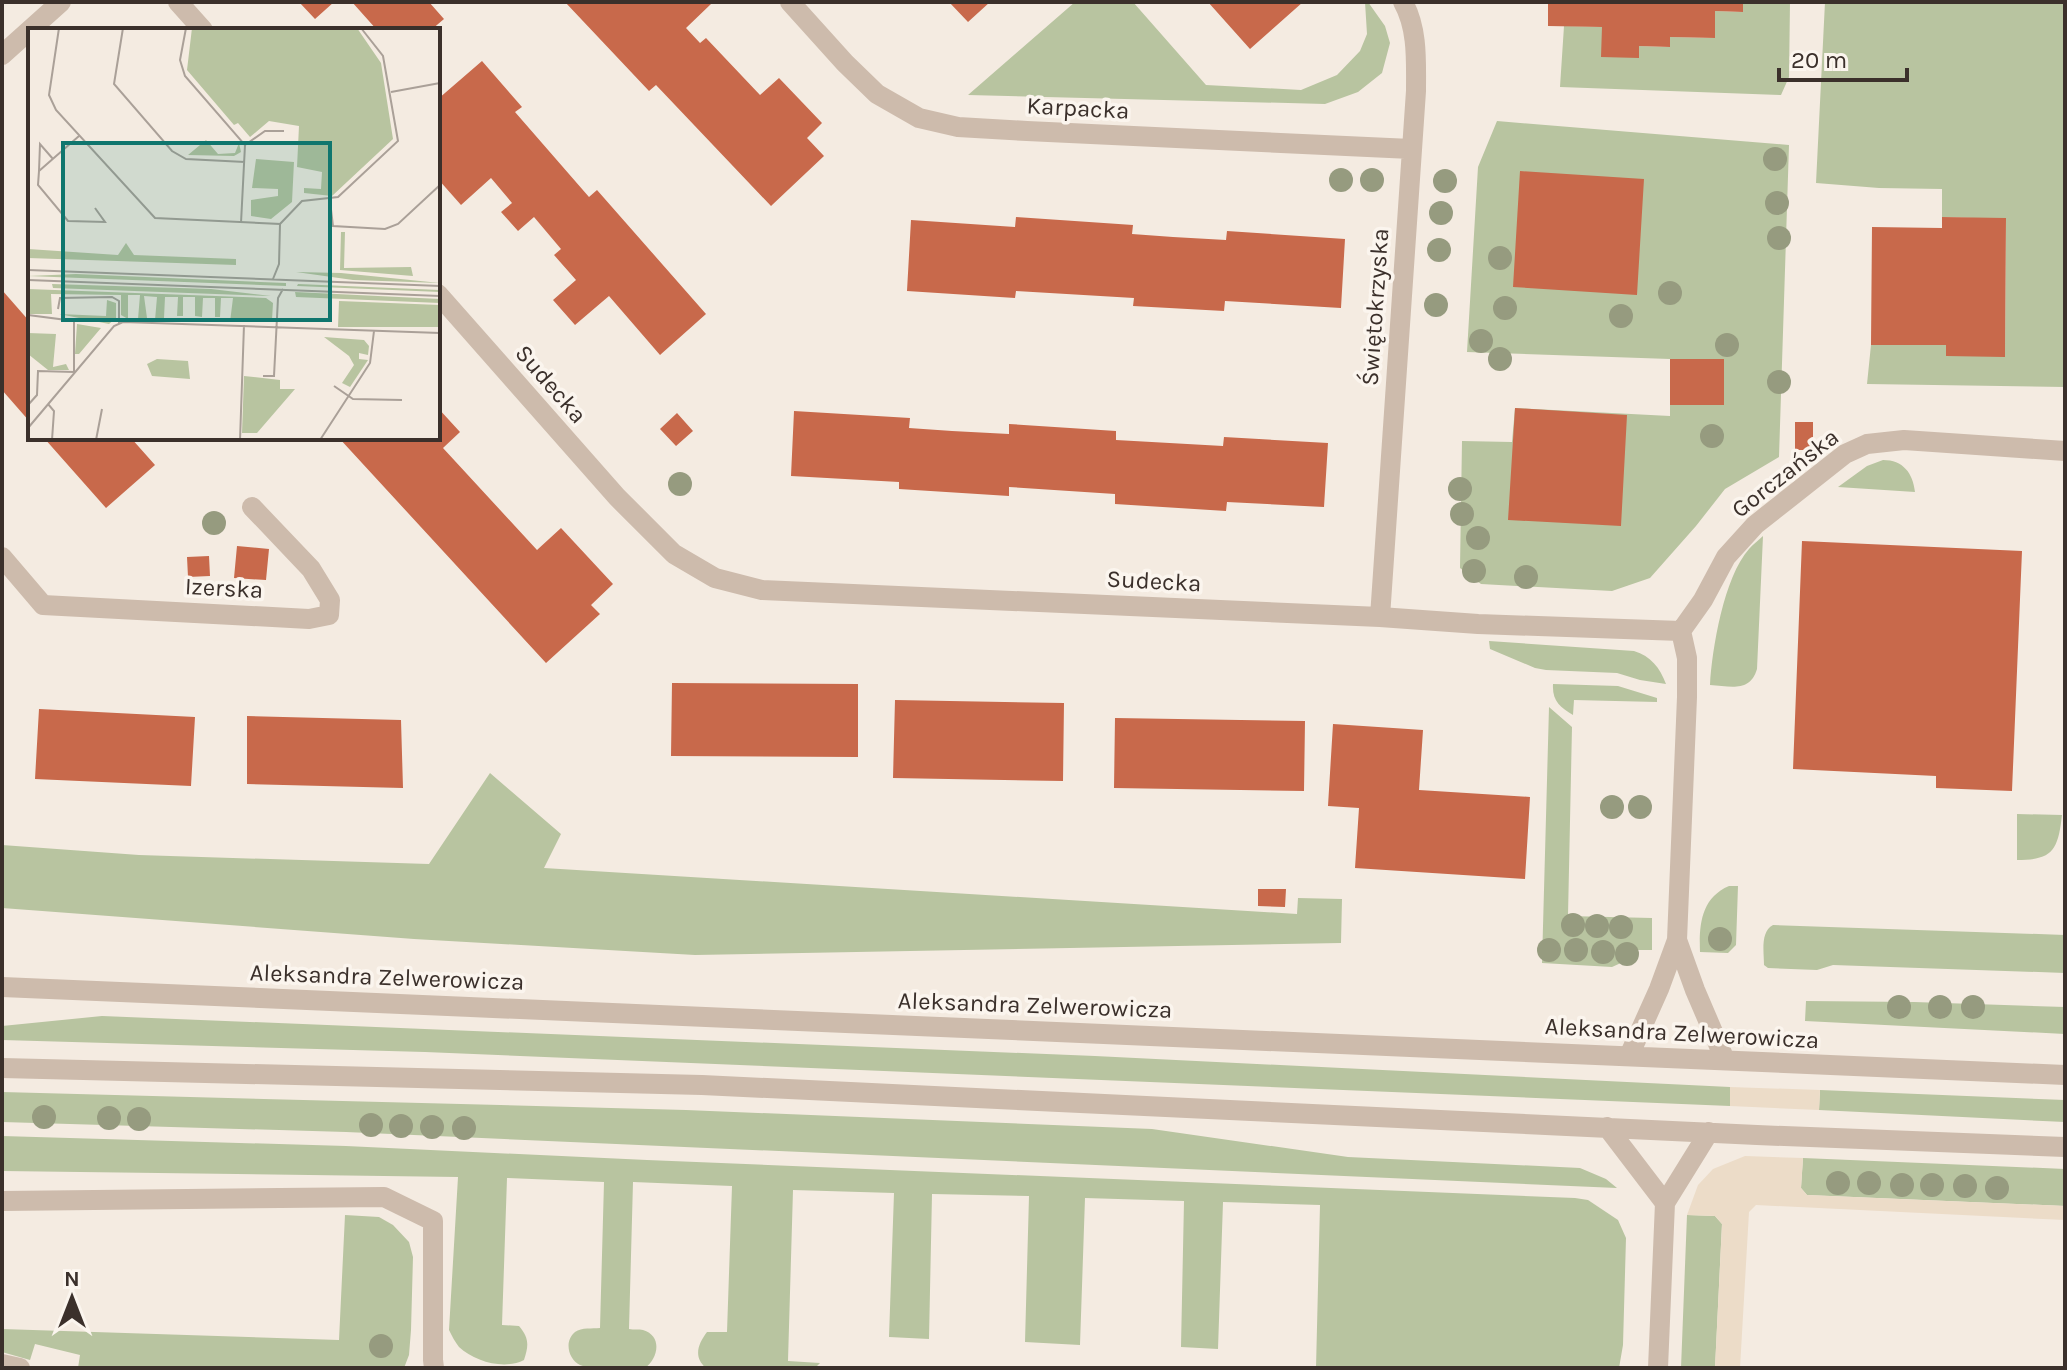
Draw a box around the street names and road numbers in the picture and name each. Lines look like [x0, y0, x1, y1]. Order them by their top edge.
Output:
street label: Karpacka [1026, 91, 1130, 125]
street label: Świętokrzyska [1356, 227, 1394, 387]
street label: Sudecka [509, 339, 593, 429]
street label: Gorczańska [1726, 423, 1844, 523]
street label: Sudecka [1106, 565, 1202, 597]
street label: Izerska [184, 572, 264, 604]
street label: Aleksandra Zelwerowicza [249, 958, 525, 996]
street label: Aleksandra Zelwerowicza [897, 986, 1173, 1024]
street label: Aleksandra Zelwerowicza [1544, 1012, 1820, 1054]

